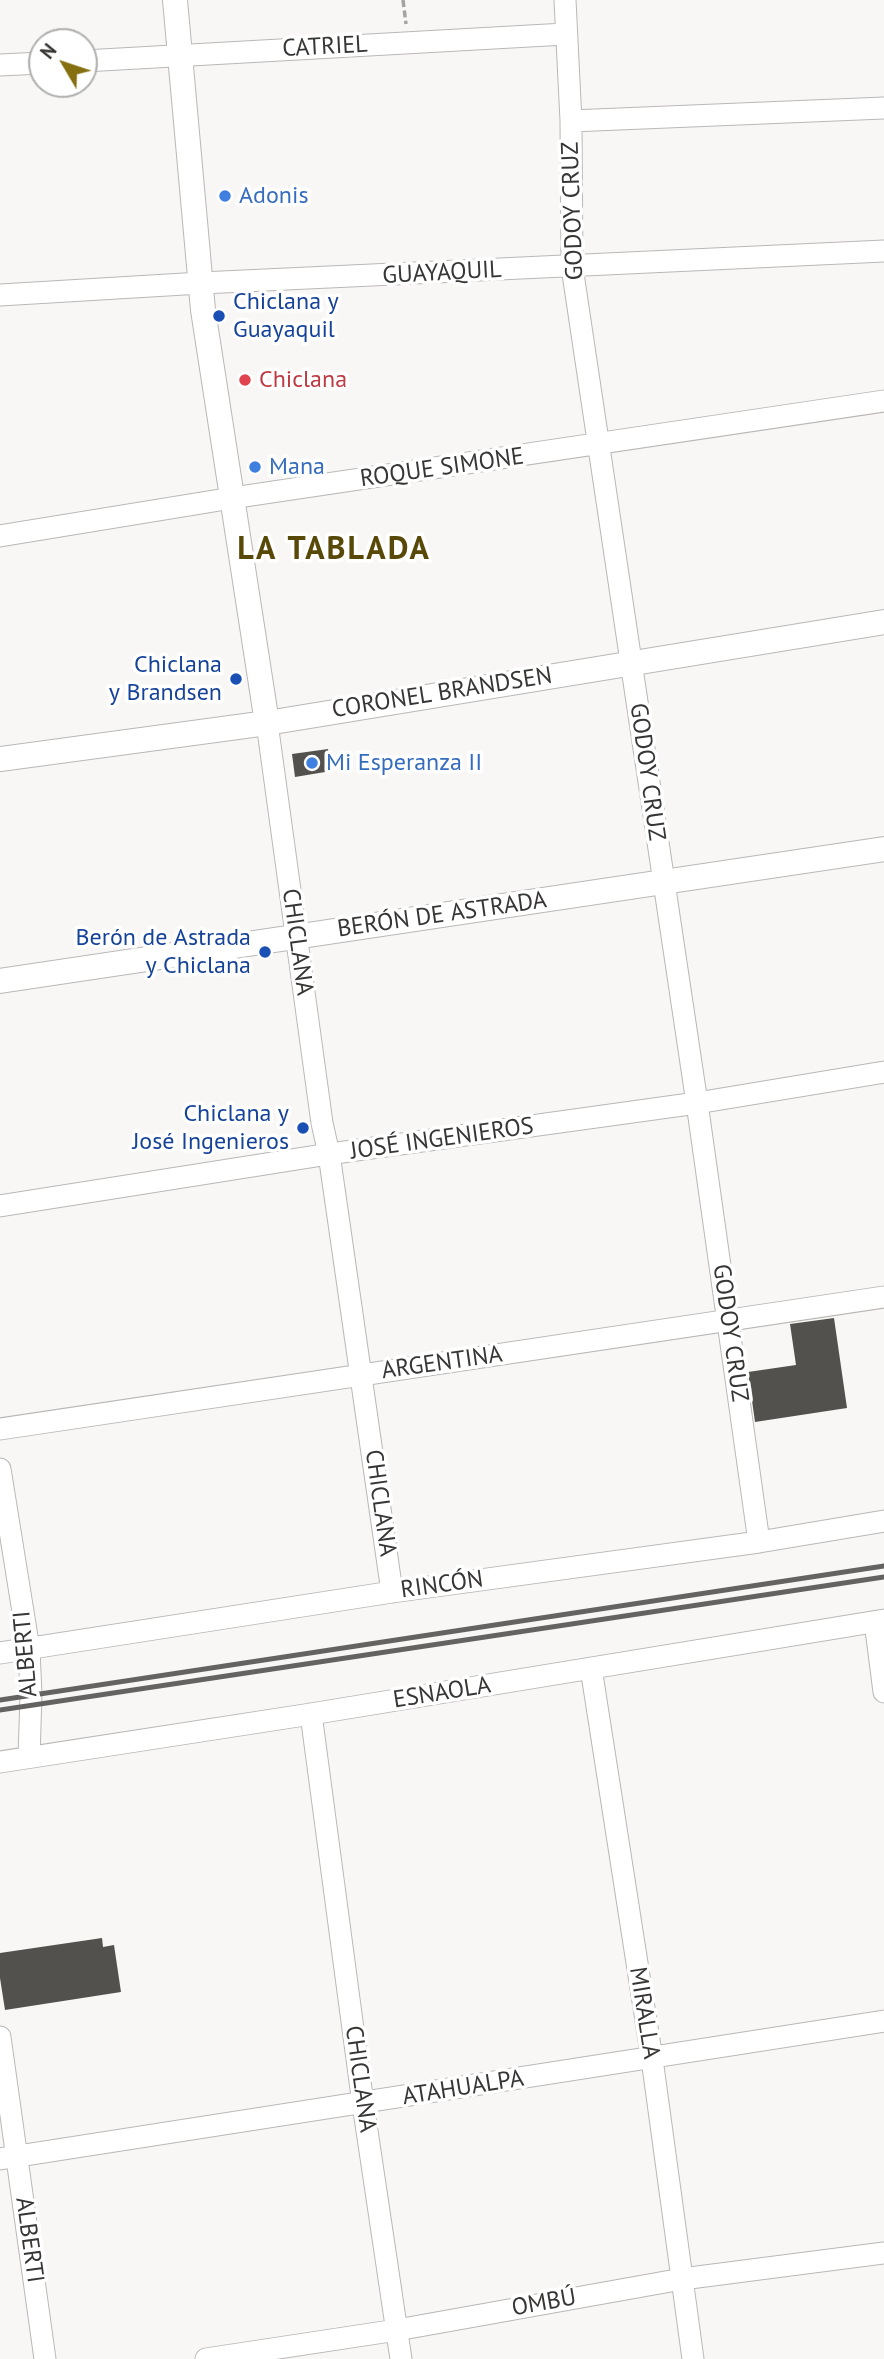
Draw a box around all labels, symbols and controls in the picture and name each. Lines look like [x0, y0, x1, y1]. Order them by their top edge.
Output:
north arrow [28, 28, 98, 98]
street label: CATRIEL [282, 30, 368, 64]
text: N [35, 39, 61, 63]
street label: GODOY CRUZ [556, 141, 590, 281]
place label: Adonis [239, 182, 308, 210]
marker: Adonis [217, 188, 233, 204]
street label: GUAYAQUIL [382, 255, 502, 291]
place label: Chiclana y Guayaquil [233, 288, 339, 344]
marker: Chiclana y Guayaquil [211, 308, 227, 324]
place label: Chiclana [259, 366, 347, 394]
marker: Chiclana [237, 372, 253, 388]
street label: ROQUE SIMONE [358, 442, 526, 494]
place label: Mana [269, 453, 325, 481]
marker: Mana [247, 459, 263, 475]
district label: LA TABLADA [238, 531, 430, 569]
place label: Chiclana y Brandsen [109, 651, 222, 707]
street label: CORONEL BRANDSEN [330, 661, 554, 725]
marker: Chiclana y Brandsen [228, 671, 244, 687]
street label: GODOY CRUZ [623, 701, 671, 843]
place label: Mi Esperanza II [326, 749, 482, 777]
marker: Mi Esperanza II [304, 755, 320, 771]
street label: BERÓN DE ASTRADA [336, 886, 548, 944]
street label: CHICLANA [275, 887, 319, 997]
place label: Berón de Astrada y Chiclana [76, 924, 251, 980]
marker: Berón de Astrada y Chiclana [257, 944, 273, 960]
place label: Chiclana y José Ingenieros [132, 1100, 289, 1156]
street label: JOSÉ INGENIEROS [349, 1112, 535, 1166]
marker: Chiclana y José Ingenieros [295, 1120, 311, 1136]
street label: GODOY CRUZ [706, 1262, 754, 1404]
street label: ARGENTINA [380, 1340, 504, 1386]
street label: CHICLANA [358, 1448, 402, 1558]
street label: RINCÓN [399, 1565, 485, 1605]
street label: ALBERTI [8, 1610, 44, 1698]
street label: ESNAOLA [391, 1671, 493, 1715]
street label: MIRALLA [623, 1965, 665, 2061]
street label: CHICLANA [338, 2024, 382, 2134]
street label: ATAHUALPA [400, 2064, 526, 2112]
street label: ALBERTI [9, 2195, 49, 2285]
street label: OMBÚ [509, 2283, 579, 2323]

